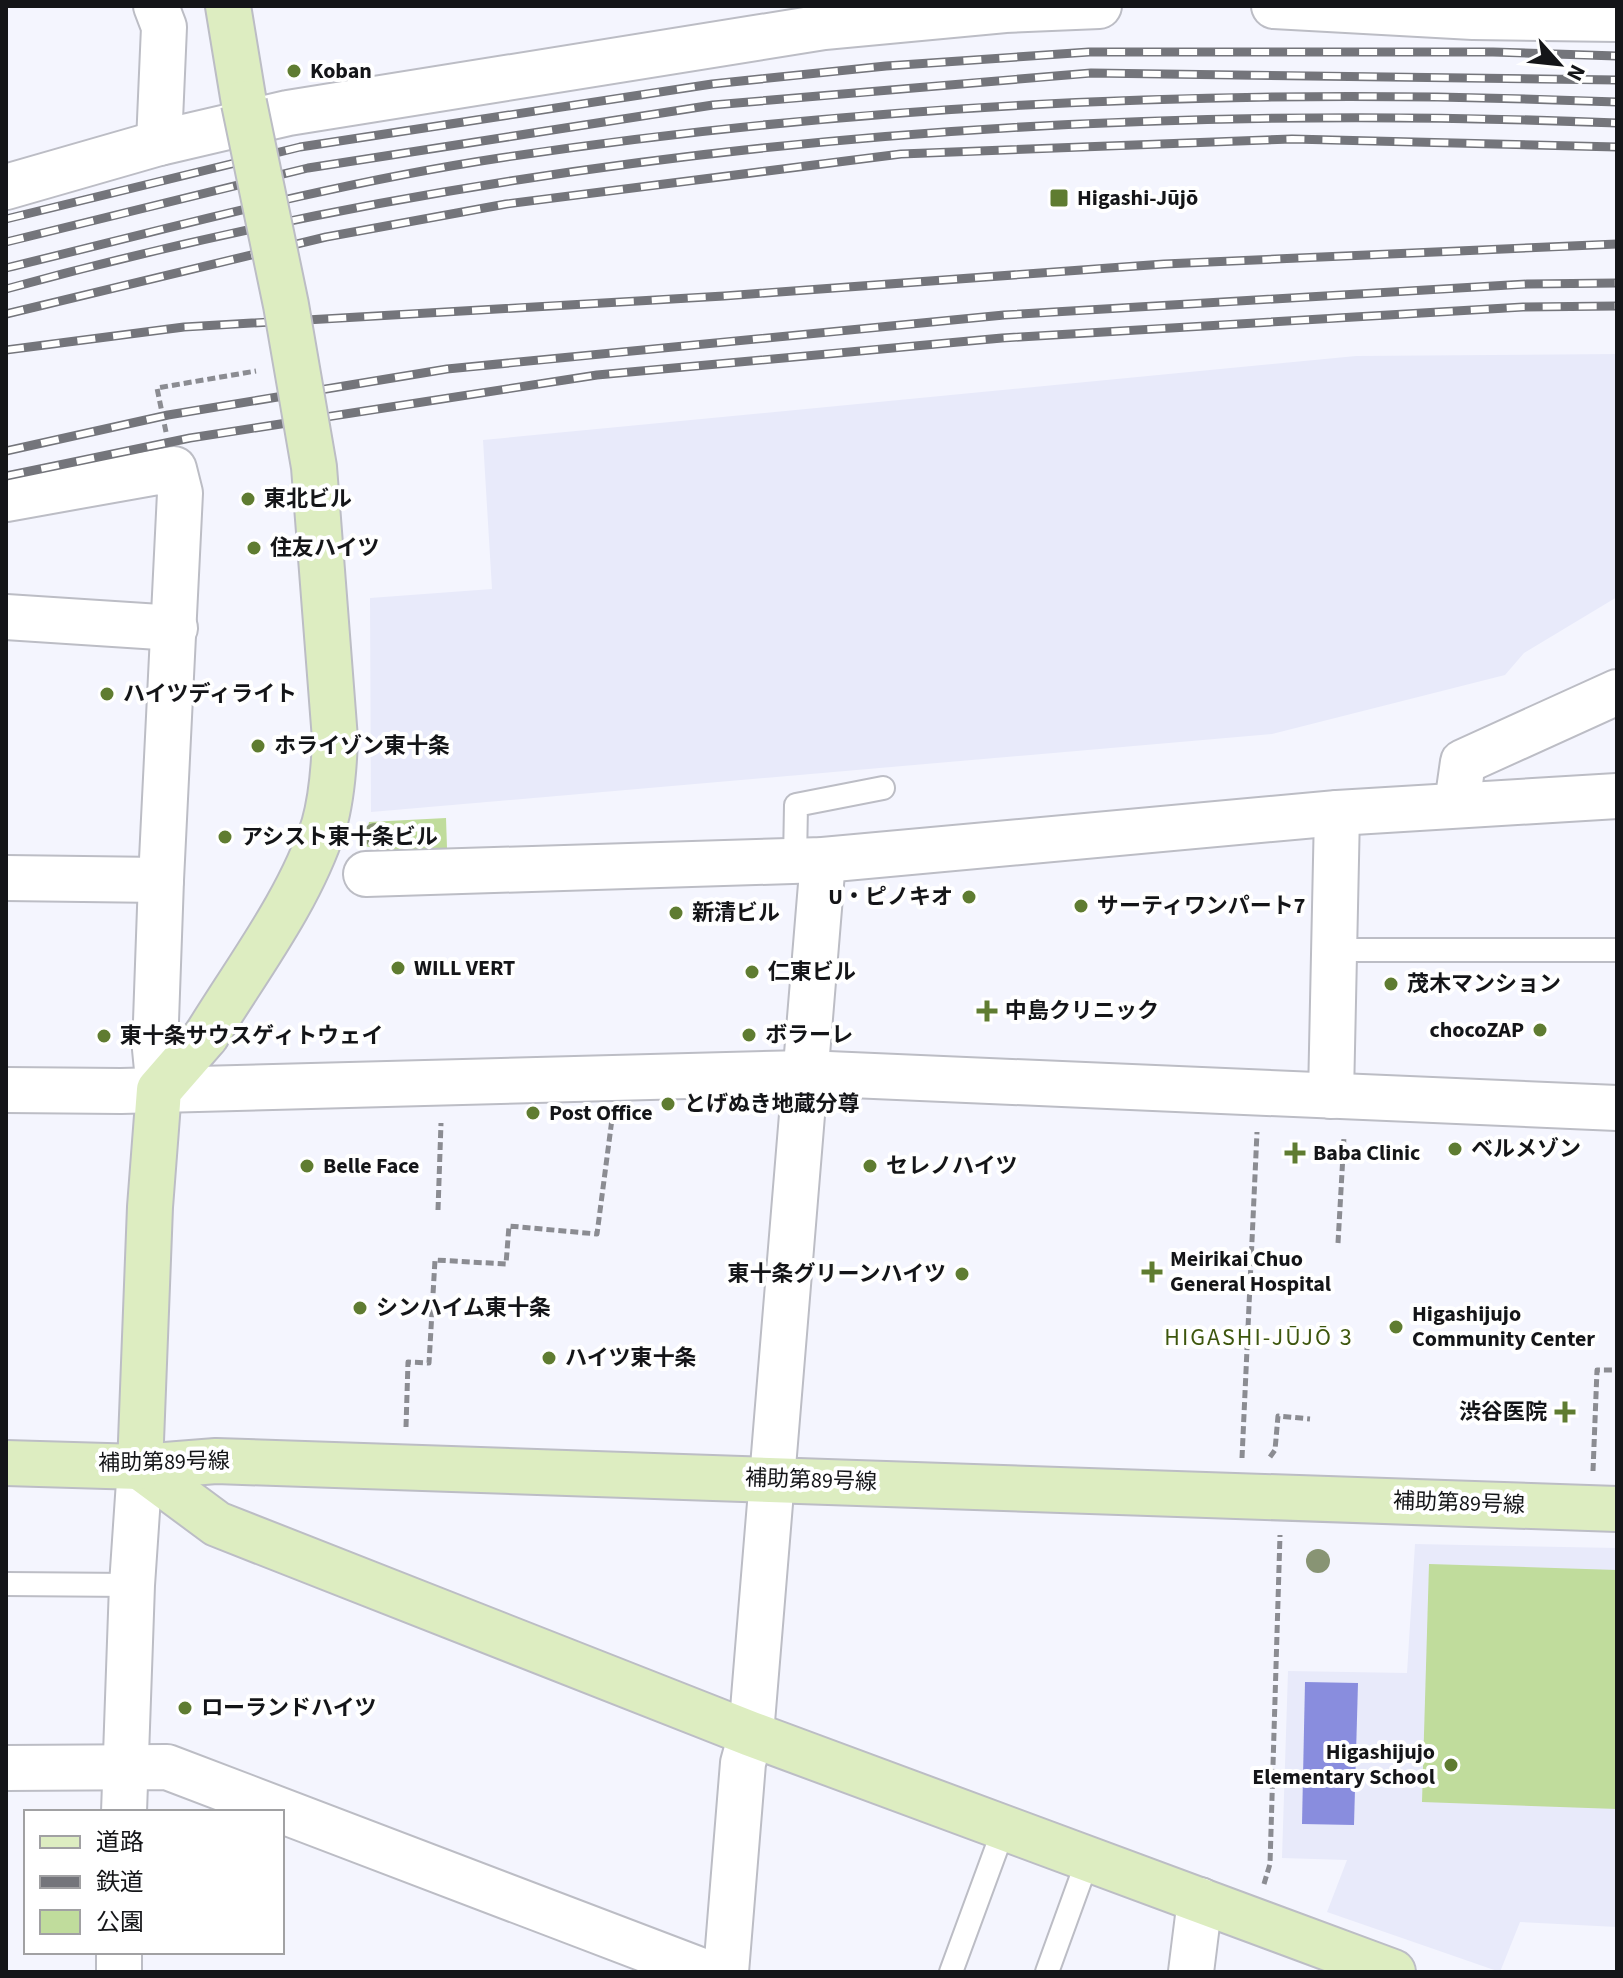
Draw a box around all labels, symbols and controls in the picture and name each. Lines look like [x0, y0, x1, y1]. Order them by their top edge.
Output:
north arrow [1519, 24, 1599, 104]
place label: Koban [310, 55, 372, 87]
text: N [1558, 59, 1594, 86]
marker: Koban [285, 62, 303, 80]
place label: Higashi-Jūjō [1077, 182, 1198, 214]
marker: Higashi-Jūjō [1048, 187, 1070, 209]
place label: 東北ビル [264, 483, 352, 515]
marker: 東北ビル [239, 490, 257, 508]
place label: 住友ハイツ [270, 532, 380, 564]
marker: 住友ハイツ [245, 539, 263, 557]
place label: ハイツディライト [123, 678, 297, 710]
marker: ハイツディライト [98, 685, 116, 703]
place label: ホライゾン東十条 [274, 730, 450, 762]
marker: ホライゾン東十条 [249, 737, 267, 755]
place label: アシスト東十条ビル [241, 821, 438, 853]
marker: アシスト東十条ビル [216, 828, 234, 846]
place label: U・ピノキオ [828, 881, 953, 913]
marker: U・ピノキオ [960, 888, 978, 906]
place label: サーティワンパート7 [1097, 890, 1305, 922]
place label: 新清ビル [692, 897, 780, 929]
marker: サーティワンパート7 [1072, 897, 1090, 915]
marker: 新清ビル [667, 904, 685, 922]
place label: WILL VERT [414, 952, 515, 984]
place label: 仁東ビル [768, 956, 856, 988]
marker: WILL VERT [389, 959, 407, 977]
marker: 仁東ビル [743, 963, 761, 981]
place label: 茂木マンション [1407, 968, 1561, 1000]
marker: 茂木マンション [1382, 975, 1400, 993]
place label: 中島クリニック [1005, 995, 1159, 1027]
marker: 中島クリニック [976, 1000, 998, 1022]
place label: chocoZAP [1429, 1014, 1524, 1046]
place label: ボラーレ [765, 1019, 853, 1051]
place label: 東十条サウスゲィトウェイ [120, 1020, 383, 1052]
marker: chocoZAP [1531, 1021, 1549, 1039]
marker: ボラーレ [740, 1026, 758, 1044]
marker: 東十条サウスゲィトウェイ [95, 1027, 113, 1045]
place label: とげぬき地蔵分尊 [684, 1088, 860, 1120]
marker: とげぬき地蔵分尊 [659, 1095, 677, 1113]
place label: Post Office [549, 1097, 653, 1129]
marker: Post Office [524, 1104, 542, 1122]
place label: ベルメゾン [1471, 1133, 1581, 1165]
place label: Baba Clinic [1313, 1137, 1420, 1169]
marker: ベルメゾン [1446, 1140, 1464, 1158]
marker: Baba Clinic [1284, 1142, 1306, 1164]
place label: Belle Face [323, 1150, 419, 1182]
place label: セレノハイツ [886, 1150, 1018, 1182]
marker: Belle Face [298, 1157, 316, 1175]
marker: セレノハイツ [861, 1157, 879, 1175]
place label: Meirikai Chuo General Hospital [1170, 1243, 1332, 1300]
place label: 東十条グリーンハイツ [728, 1258, 946, 1290]
marker: Meirikai Chuo General Hospital [1141, 1261, 1163, 1283]
marker: 東十条グリーンハイツ [953, 1265, 971, 1283]
place label: シンハイム東十条 [376, 1292, 551, 1324]
place label: Higashijujo Community Center [1412, 1298, 1595, 1355]
marker: シンハイム東十条 [351, 1299, 369, 1317]
marker: Higashijujo Community Center [1387, 1318, 1405, 1336]
district label: HIGASHI-JŪJŌ 3 [1164, 1320, 1354, 1355]
place label: ハイツ東十条 [565, 1342, 697, 1374]
marker: ハイツ東十条 [540, 1349, 558, 1367]
place label: 渋谷医院 [1459, 1396, 1547, 1428]
marker: 渋谷医院 [1554, 1401, 1576, 1423]
street label: 補助第89号線 [98, 1445, 230, 1479]
street label: 補助第89号線 [745, 1462, 877, 1498]
street label: 補助第89号線 [1393, 1485, 1525, 1521]
place label: ローランドハイツ [201, 1692, 377, 1724]
marker: ローランドハイツ [176, 1699, 194, 1717]
place label: Higashijujo Elementary School [1252, 1736, 1436, 1793]
marker: Higashijujo Elementary School [1442, 1756, 1460, 1774]
legend [24, 1810, 284, 1954]
text: 道路 [96, 1825, 144, 1860]
text: 鉄道 [96, 1865, 144, 1900]
text: 公園 [96, 1905, 144, 1940]

